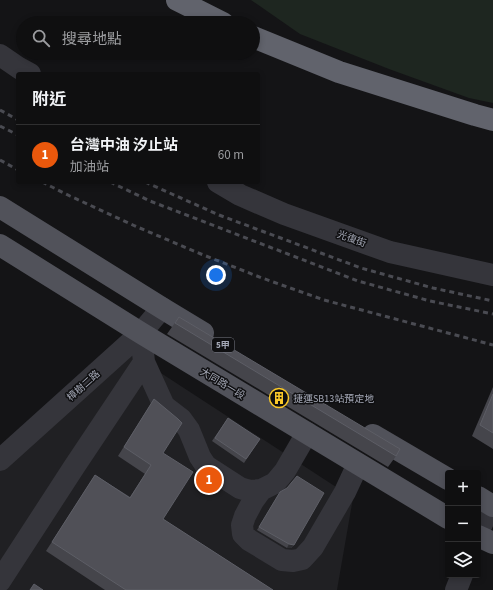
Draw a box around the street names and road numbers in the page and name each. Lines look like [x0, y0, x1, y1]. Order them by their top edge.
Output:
street label: 光復街 [335, 227, 368, 251]
road number: 5甲 [212, 338, 234, 352]
street label: 大同路一段 [197, 365, 248, 403]
street label: 樟樹二路 [64, 367, 103, 404]

